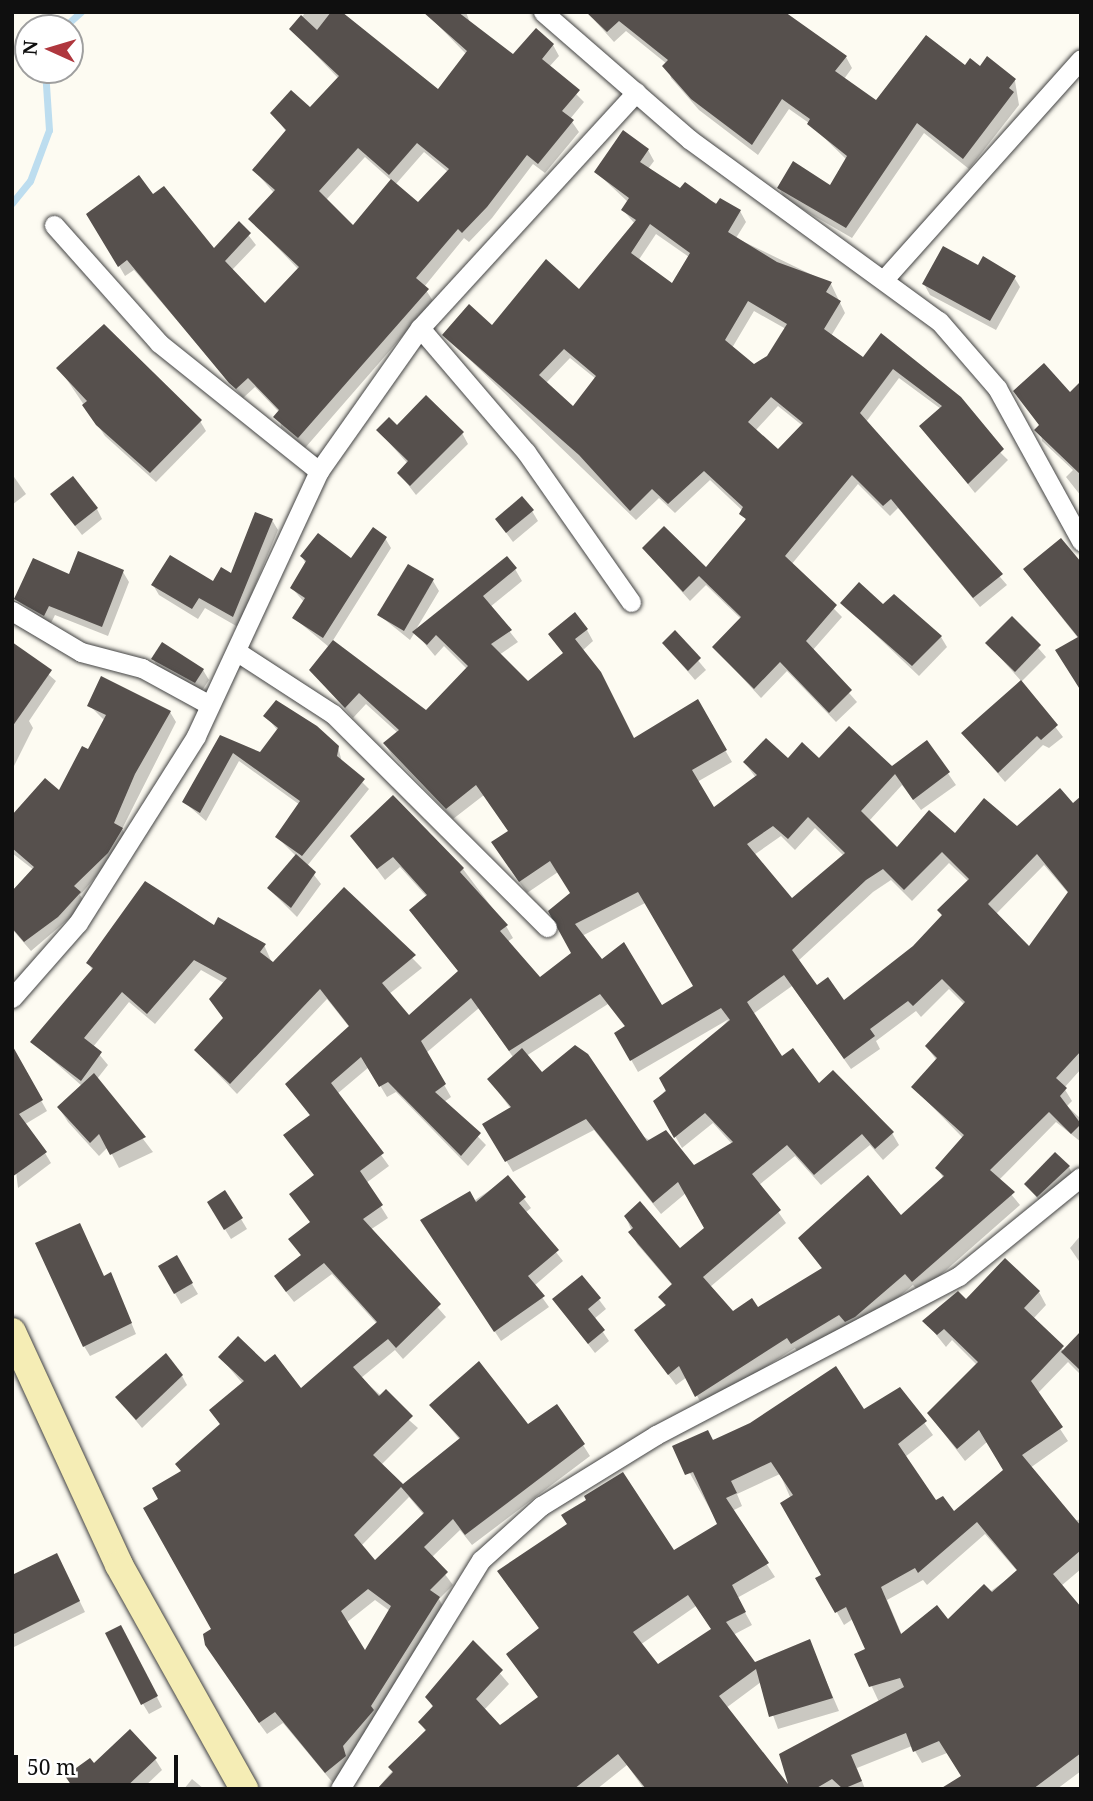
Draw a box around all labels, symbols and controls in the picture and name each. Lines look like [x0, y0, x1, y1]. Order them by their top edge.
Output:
north arrow [14, 14, 84, 84]
text: N [17, 39, 44, 56]
scale bar [18, 1742, 182, 1786]
text: 50 m [27, 1753, 76, 1781]

